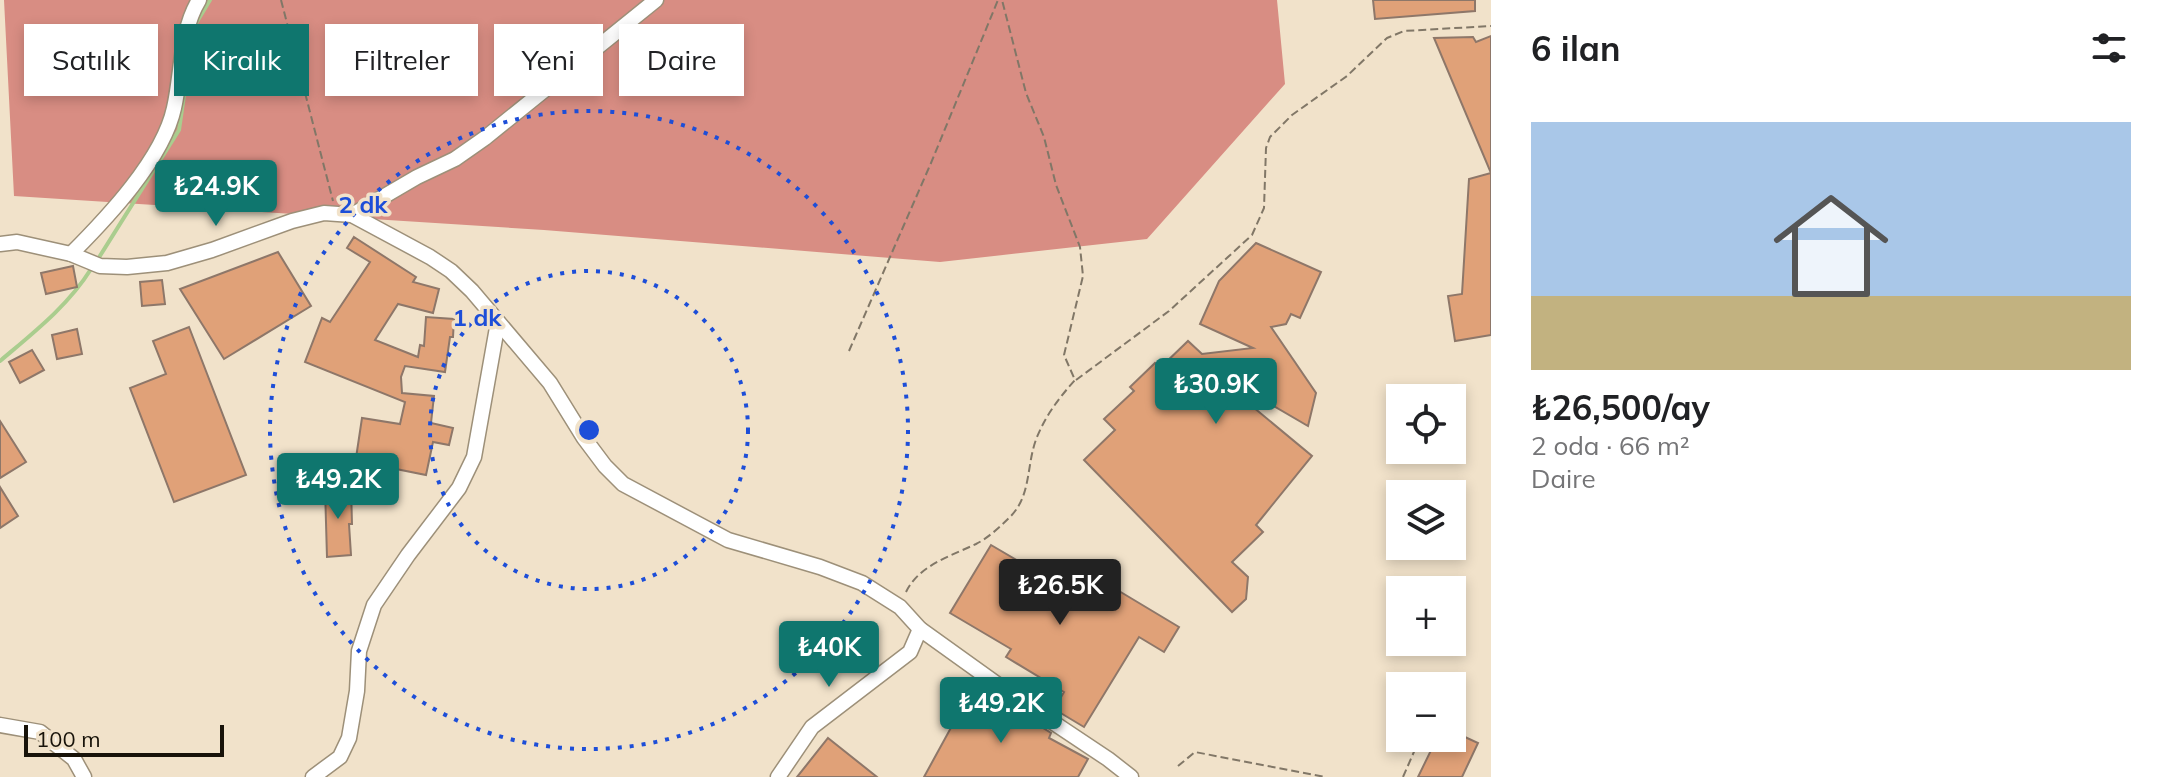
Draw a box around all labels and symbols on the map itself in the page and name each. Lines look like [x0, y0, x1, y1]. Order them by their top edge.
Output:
pin: ₺24.9K [151, 160, 281, 228]
text: 2 dk [338, 189, 388, 219]
text: 1 dk [452, 302, 502, 332]
pin: ₺30.9K [1151, 358, 1281, 426]
centre of rings [575, 416, 603, 444]
pin: ₺49.2K [273, 453, 403, 521]
pin: ₺26.5K [995, 559, 1125, 627]
pin: ₺40K [782, 621, 876, 689]
pin: ₺49.2K [936, 677, 1066, 745]
scale bar [24, 721, 224, 757]

